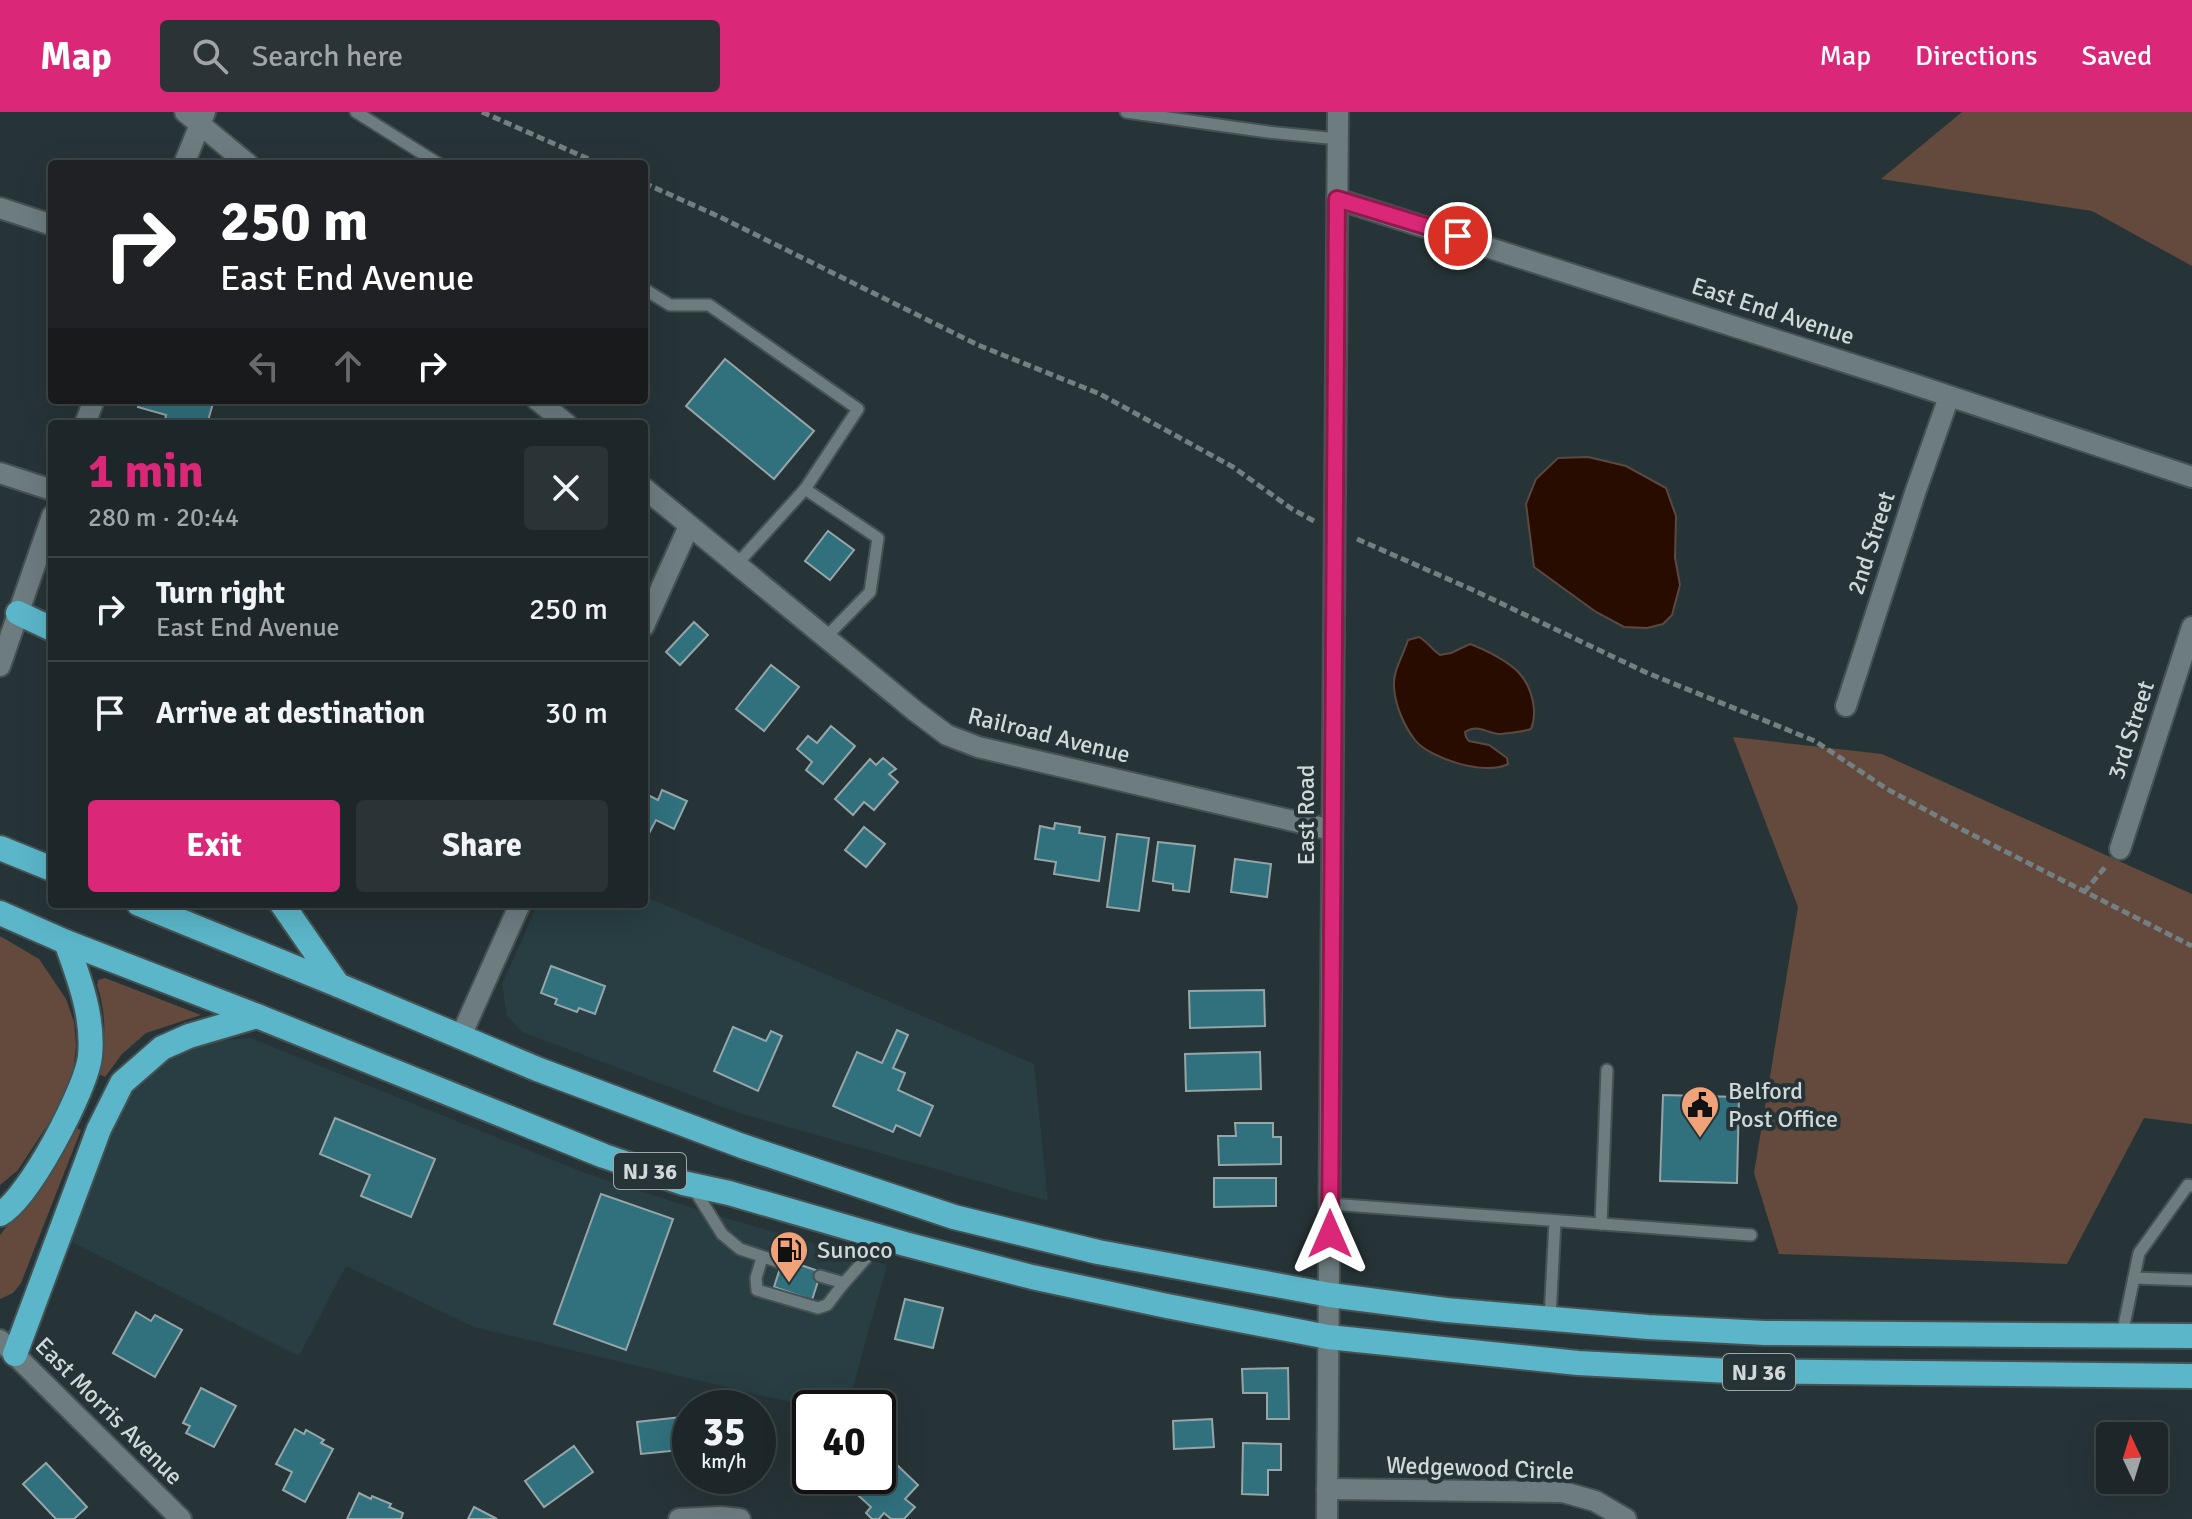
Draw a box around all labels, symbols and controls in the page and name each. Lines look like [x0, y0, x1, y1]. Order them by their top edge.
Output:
search box [160, 20, 720, 92]
text: Map [40, 33, 112, 80]
icon: search [188, 34, 232, 78]
text: Search here [252, 38, 403, 75]
text: Map [1819, 39, 1871, 73]
text: Directions [1915, 39, 2037, 73]
text: Saved [2081, 39, 2152, 73]
text: 250 m [220, 187, 368, 256]
icon: right [88, 192, 192, 296]
pin [1424, 202, 1492, 270]
icon: arrive [1436, 214, 1480, 258]
text: East End Avenue [220, 256, 474, 301]
street label: East End Avenue [1688, 271, 1858, 351]
icon: left [242, 344, 286, 388]
icon: ahead [326, 344, 370, 388]
icon: right [410, 344, 454, 388]
text: 1 min [88, 442, 204, 501]
button: close [524, 446, 608, 530]
street label: 2nd Street [1840, 488, 1902, 598]
text: 280 m · 20:44 [88, 502, 239, 534]
text: Turn right [156, 575, 285, 612]
icon: right [88, 587, 132, 631]
text: 250 m [529, 591, 608, 628]
text: East End Avenue [156, 612, 340, 644]
street label: 3rd Street [2101, 677, 2161, 783]
icon: arrive [88, 691, 132, 735]
text: Arrive at destination [156, 695, 425, 732]
text: 30 m [545, 695, 608, 732]
street label: Railroad Avenue [965, 700, 1133, 770]
street label: East Road [1291, 764, 1321, 866]
button: Exit [88, 800, 340, 892]
button: Share [356, 800, 608, 892]
place label: Belford Post Office [1728, 1076, 1838, 1134]
public building icon: Belford Post Office [1679, 1084, 1721, 1139]
road number: NJ 36 [614, 1153, 686, 1189]
position arrow [1288, 1192, 1372, 1276]
fuel station icon: Sunoco [768, 1229, 810, 1284]
place label: Sunoco [817, 1235, 893, 1265]
street label: East Morris Avenue [29, 1331, 189, 1491]
road number: NJ 36 [1723, 1354, 1795, 1390]
speed limit sign: 40 [792, 1390, 896, 1494]
text: 35 [702, 1407, 746, 1457]
north arrow [2096, 1422, 2168, 1494]
map controls [2096, 1422, 2168, 1494]
text: km/h [701, 1449, 747, 1474]
street label: Wedgewood Circle [1386, 1450, 1574, 1486]

